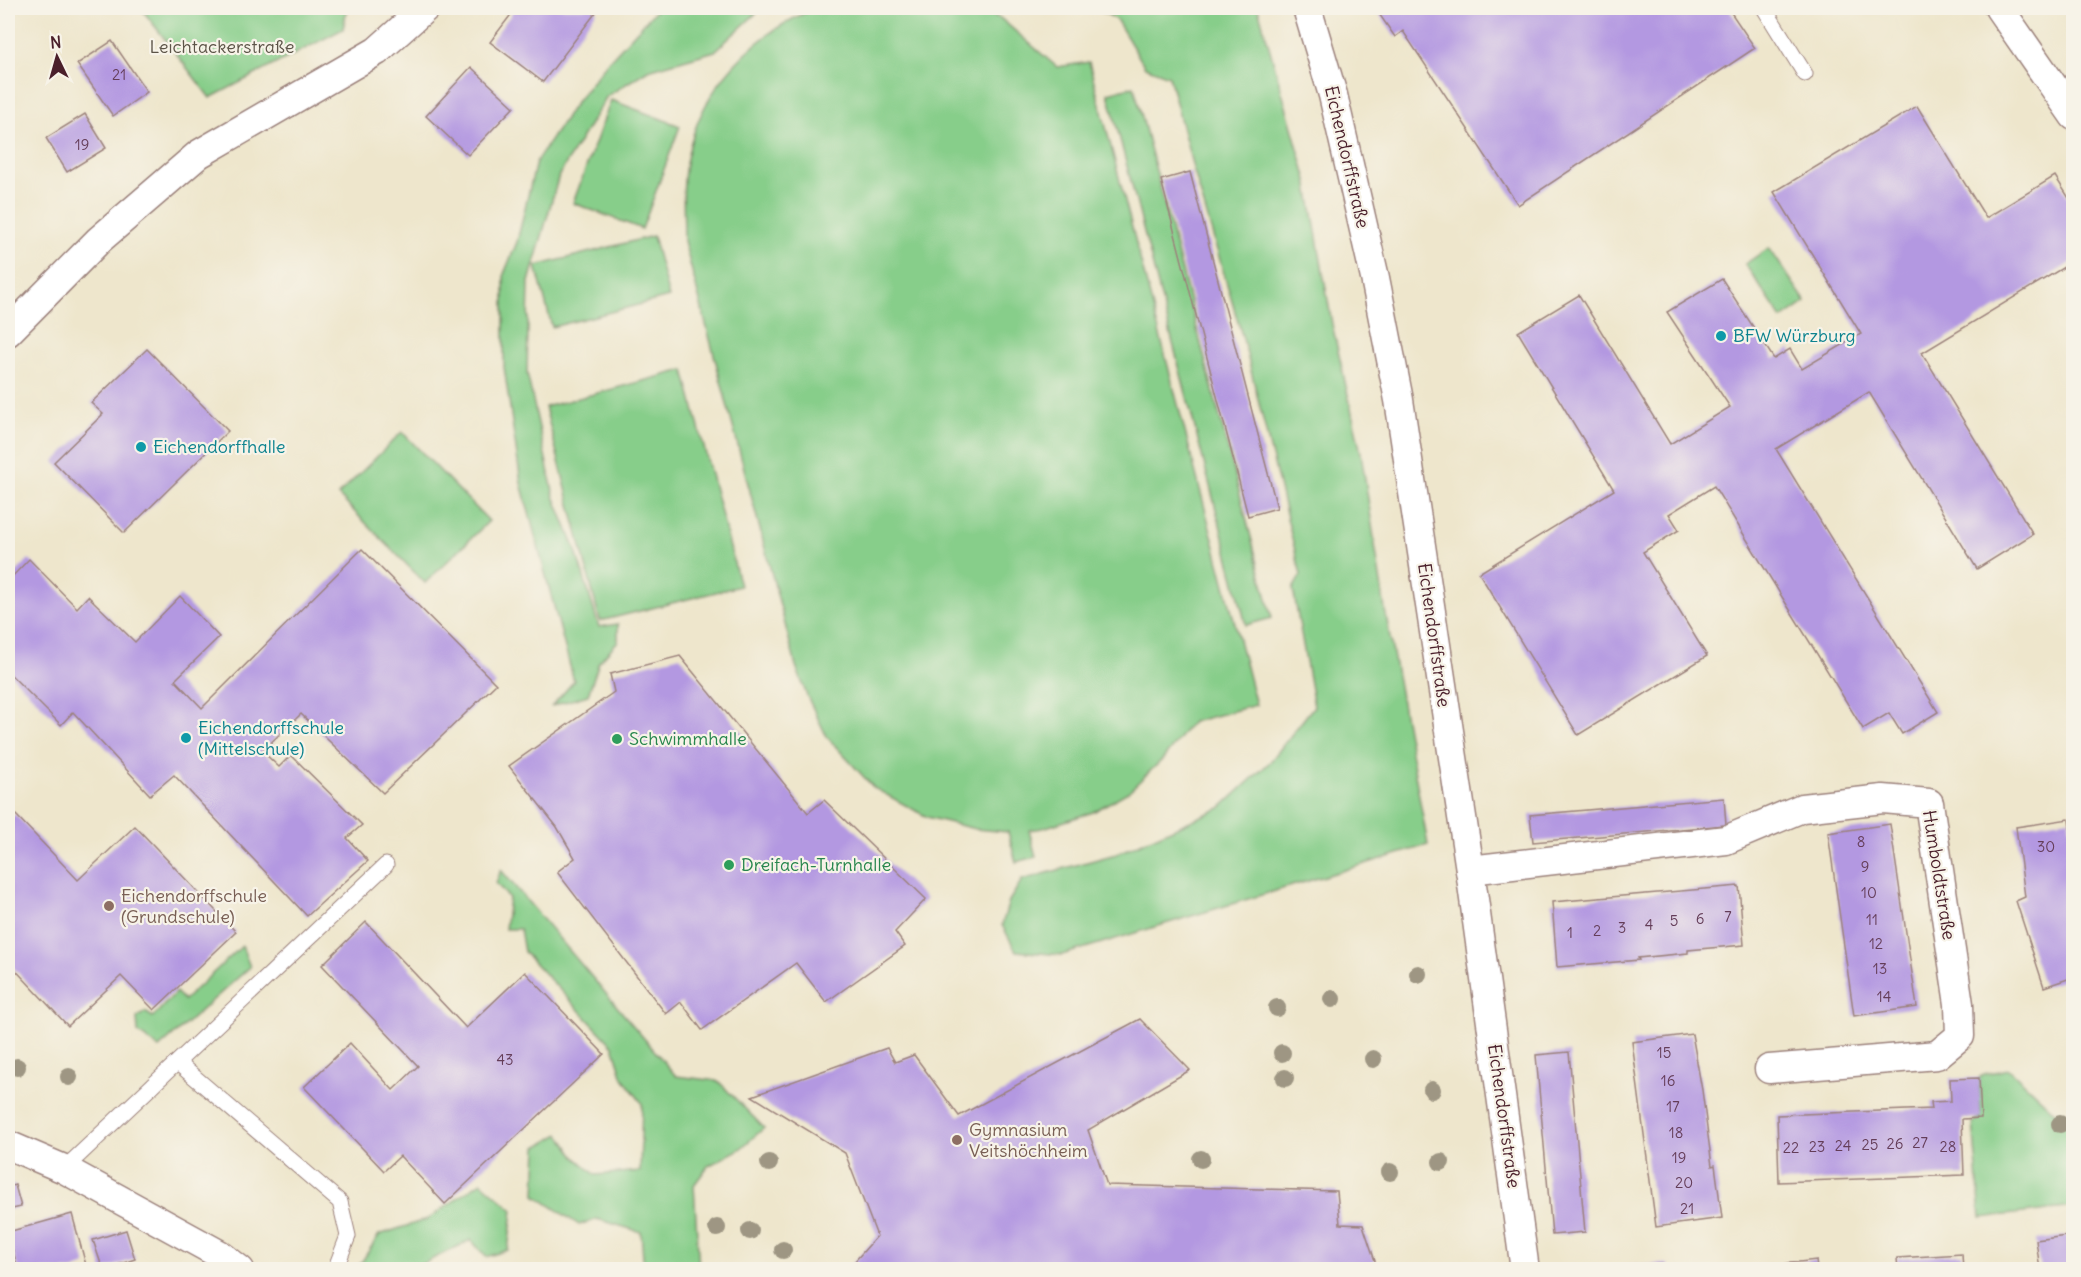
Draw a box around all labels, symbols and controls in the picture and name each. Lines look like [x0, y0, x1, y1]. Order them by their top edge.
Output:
north arrow [27, 27, 87, 87]
text: N [49, 32, 62, 53]
park label: Leichtackerstraße [149, 35, 295, 58]
house number: 21 [112, 65, 126, 84]
street label: Eichendorffstraße [1320, 84, 1375, 230]
house number: 19 [75, 135, 89, 154]
place label: BFW Würzburg [1733, 324, 1856, 347]
marker: BFW Würzburg [1714, 329, 1728, 343]
place label: Eichendorffhalle [153, 435, 286, 458]
marker: Eichendorffhalle [134, 440, 148, 454]
street label: Eichendorffstraße [1413, 561, 1456, 708]
place label: Eichendorffschule (Mittelschule) [198, 716, 344, 760]
place label: Schwimmhalle [629, 727, 747, 750]
marker: Eichendorffschule (Mittelschule) [179, 731, 193, 745]
marker: Schwimmhalle [610, 732, 624, 746]
street label: Humboldtstraße [1918, 808, 1961, 941]
house number: 8 [1857, 832, 1865, 851]
house number: 30 [2037, 837, 2055, 856]
place label: Dreifach-Turnhalle [741, 853, 891, 876]
house number: 9 [1861, 857, 1869, 876]
marker: Dreifach-Turnhalle [722, 858, 736, 872]
house number: 10 [1861, 883, 1877, 902]
place label: Eichendorffschule (Grundschule) [121, 884, 267, 928]
marker: Eichendorffschule (Grundschule) [102, 899, 116, 913]
house number: 7 [1724, 907, 1732, 926]
house number: 6 [1696, 909, 1704, 928]
house number: 11 [1866, 910, 1878, 929]
house number: 5 [1670, 911, 1678, 930]
house number: 4 [1645, 915, 1654, 934]
house number: 3 [1618, 918, 1626, 937]
house number: 2 [1593, 921, 1601, 940]
house number: 1 [1567, 923, 1573, 942]
house number: 12 [1869, 934, 1883, 953]
house number: 13 [1873, 959, 1887, 978]
house number: 14 [1877, 987, 1892, 1006]
street label: Eichendorffstraße [1483, 1042, 1526, 1189]
house number: 15 [1657, 1043, 1671, 1062]
house number: 43 [496, 1050, 514, 1069]
house number: 16 [1661, 1071, 1675, 1090]
house number: 17 [1666, 1097, 1680, 1116]
place label: Gymnasium Veitshöchheim [969, 1118, 1088, 1162]
house number: 18 [1669, 1123, 1683, 1142]
marker: Gymnasium Veitshöchheim [950, 1133, 964, 1147]
house number: 27 [1912, 1133, 1928, 1152]
house number: 26 [1887, 1134, 1903, 1153]
house number: 25 [1862, 1135, 1878, 1154]
house number: 24 [1835, 1136, 1852, 1155]
house number: 23 [1809, 1137, 1825, 1156]
house number: 28 [1940, 1137, 1956, 1156]
house number: 22 [1783, 1138, 1799, 1157]
house number: 19 [1672, 1148, 1686, 1167]
house number: 20 [1675, 1173, 1693, 1192]
house number: 21 [1680, 1199, 1694, 1218]

